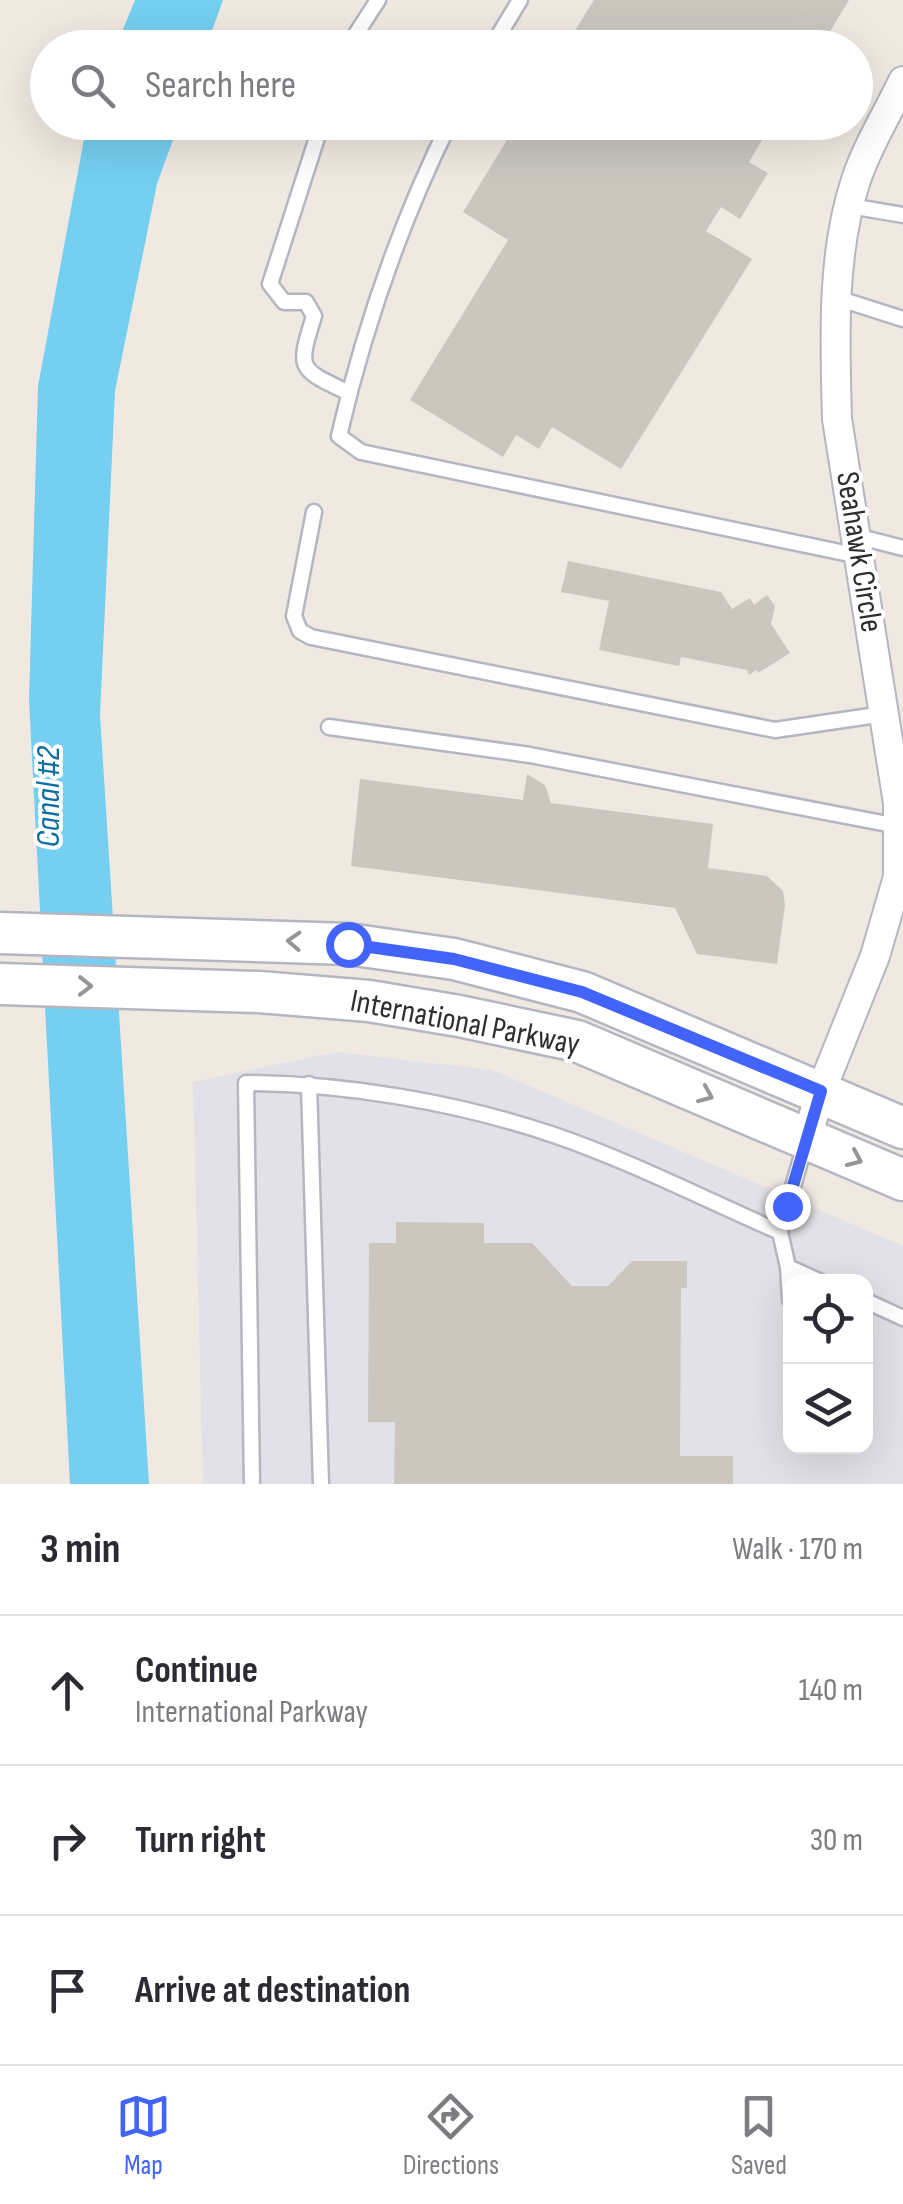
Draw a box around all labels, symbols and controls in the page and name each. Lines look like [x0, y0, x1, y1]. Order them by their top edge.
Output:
search box [30, 30, 873, 140]
icon: search [65, 58, 120, 113]
text: Search here [145, 63, 296, 108]
street label: Seahawk Circle [827, 469, 891, 635]
water label: Canal #2 [27, 746, 70, 848]
route start [326, 922, 372, 968]
one-way arrow [285, 931, 301, 952]
one-way arrow [77, 975, 93, 996]
street label: International Parkway [347, 982, 583, 1064]
one-way arrow [697, 1084, 714, 1104]
one-way arrow [845, 1147, 863, 1167]
route end [765, 1184, 811, 1230]
map controls [783, 1274, 873, 1454]
button: locate [783, 1274, 873, 1364]
button: layers [783, 1364, 873, 1454]
text: 3 min [40, 1524, 120, 1575]
text: Walk · 170 m [732, 1530, 863, 1569]
text: Continue [135, 1648, 258, 1693]
icon: ahead [40, 1663, 95, 1718]
text: 140 m [799, 1671, 863, 1710]
text: International Parkway [135, 1693, 368, 1732]
icon: right [40, 1813, 95, 1868]
text: Turn right [135, 1818, 266, 1863]
text: 30 m [810, 1821, 863, 1860]
icon: arrive [40, 1963, 95, 2018]
text: Arrive at destination [135, 1968, 410, 2013]
tab: Map [116, 2089, 171, 2182]
tab: Directions [403, 2089, 499, 2182]
tab: Saved [731, 2089, 787, 2182]

